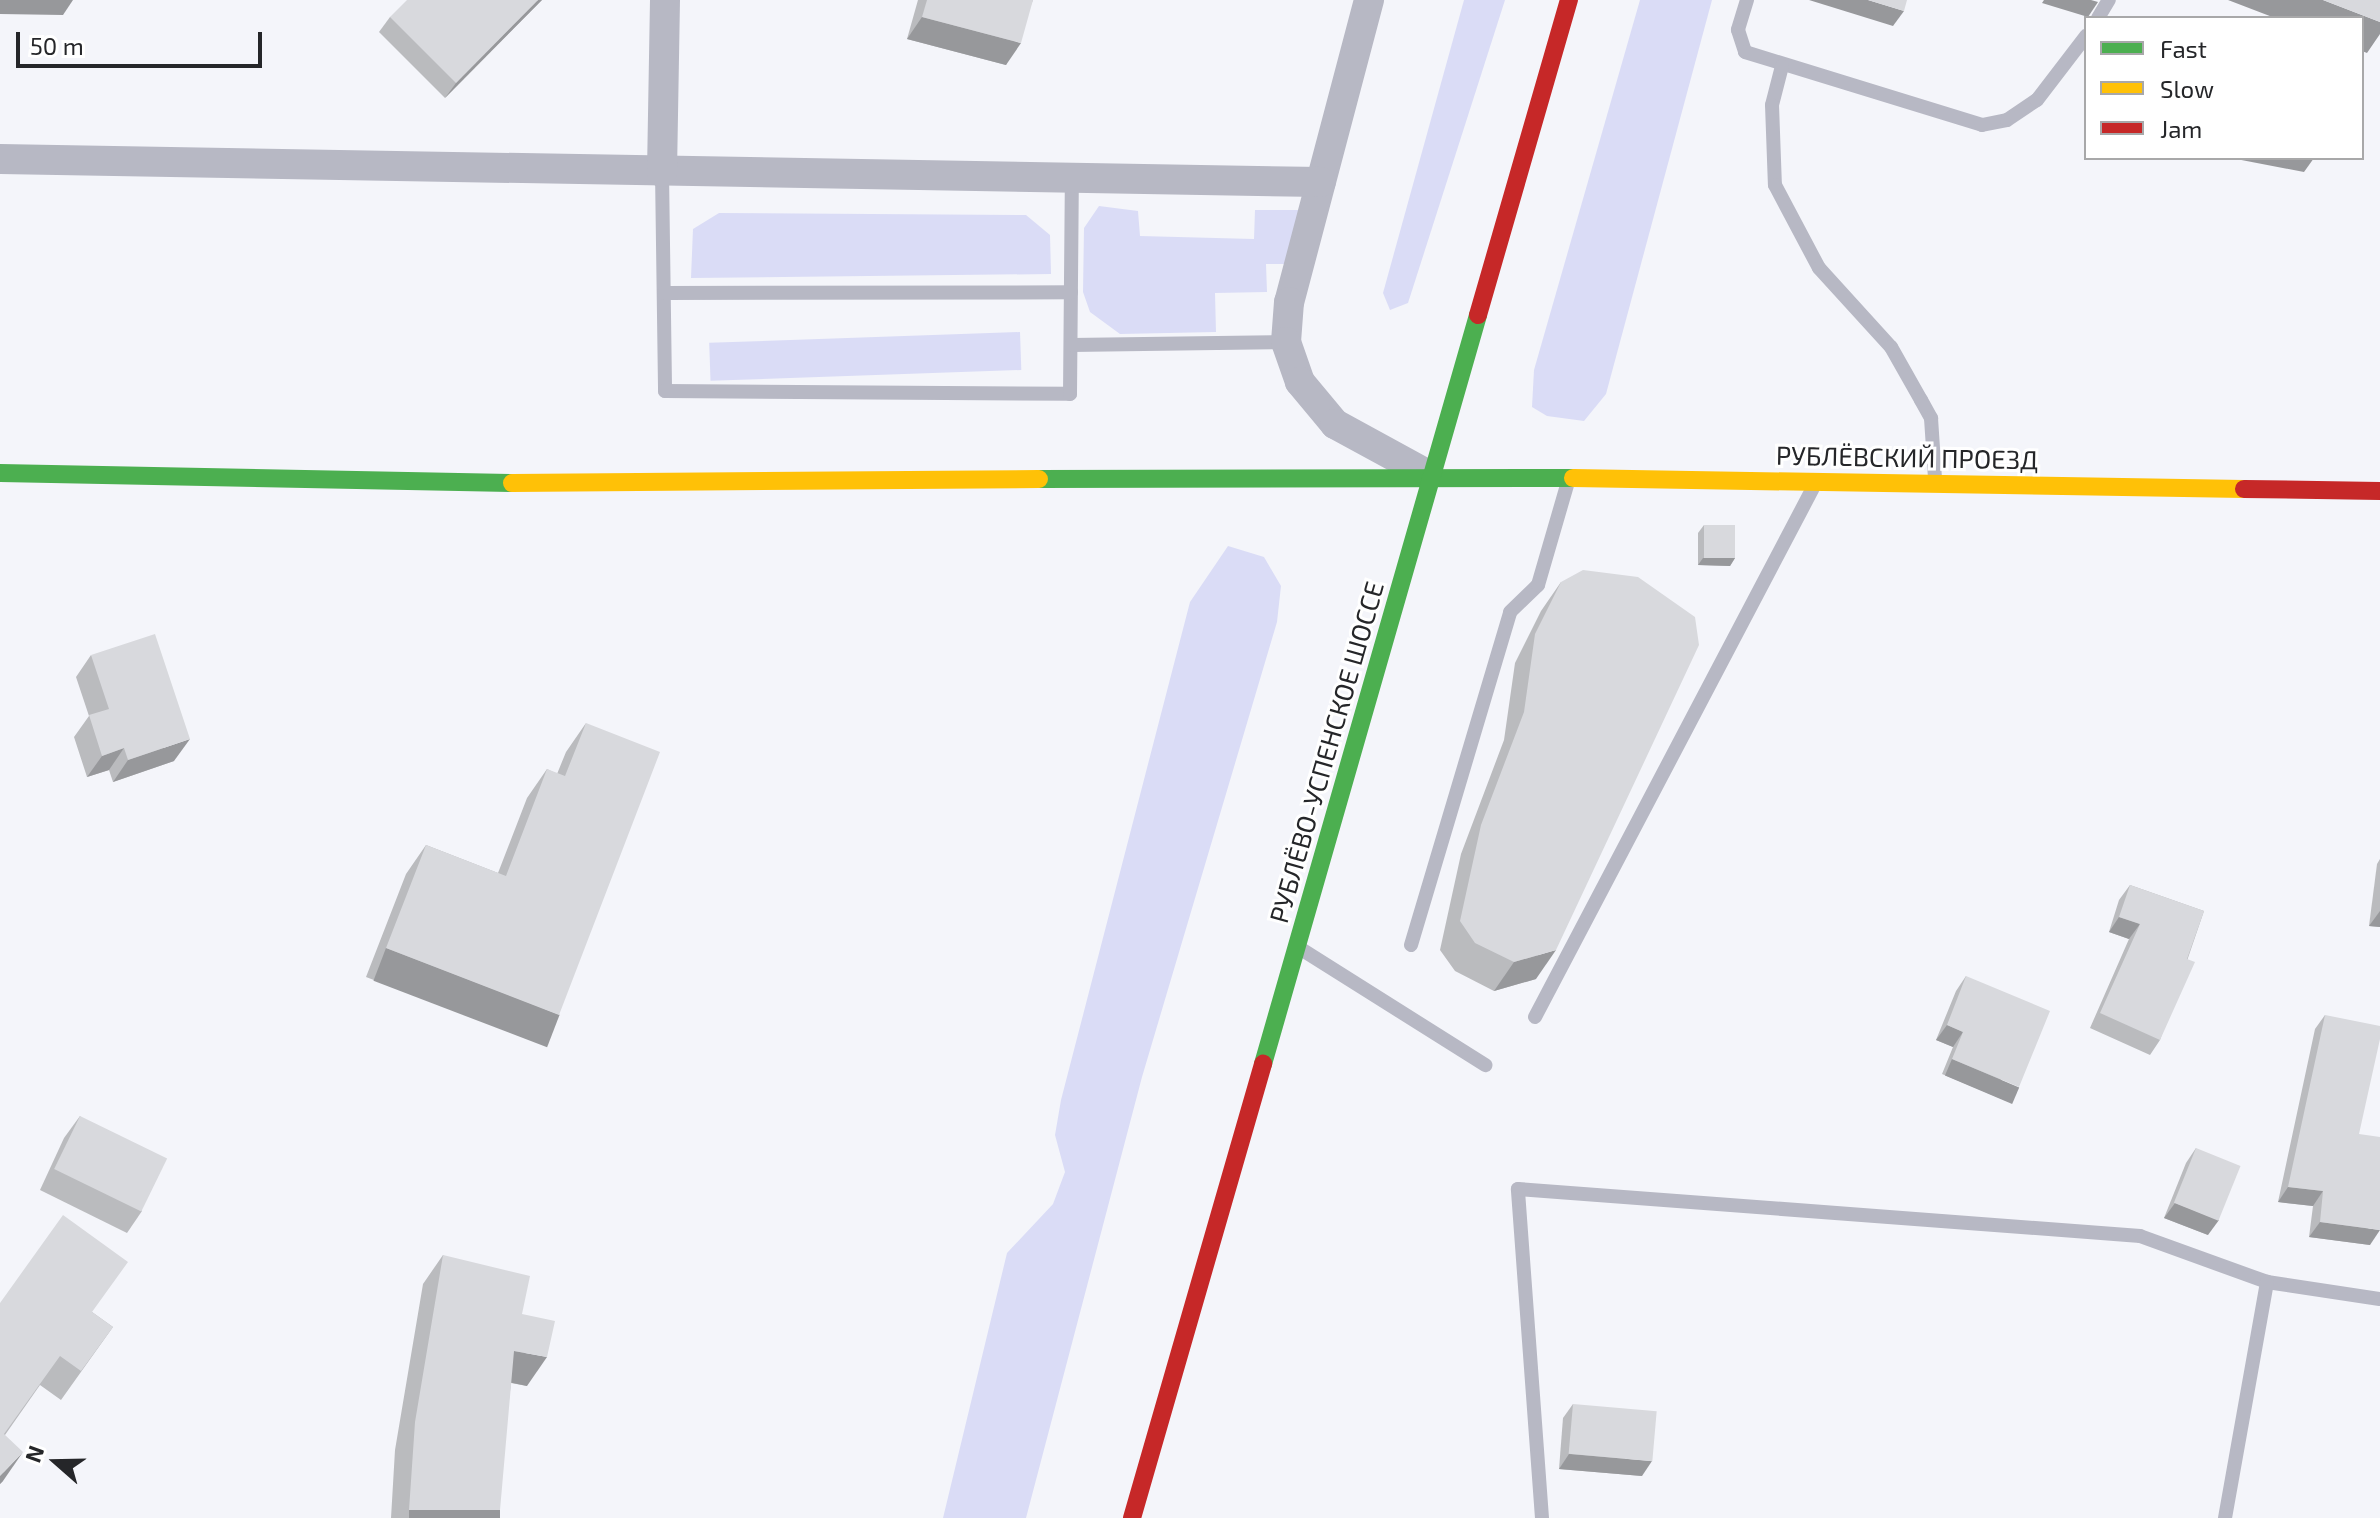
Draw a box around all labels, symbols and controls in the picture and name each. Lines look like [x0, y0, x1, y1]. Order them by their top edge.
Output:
scale bar [20, 16, 266, 66]
legend [2084, 16, 2364, 160]
text: 50 m [30, 31, 84, 60]
text: Fast [2160, 34, 2207, 63]
text: Slow [2160, 74, 2214, 103]
text: Jam [2160, 114, 2202, 143]
street label: РУБЛЁВСКИЙ ПРОЕЗД [1776, 439, 2038, 475]
street label: РУБЛЁВО-УСПЕНСКОЕ ШОССЕ [1262, 578, 1390, 926]
north arrow [16, 1422, 96, 1502]
text: N [19, 1442, 48, 1466]

